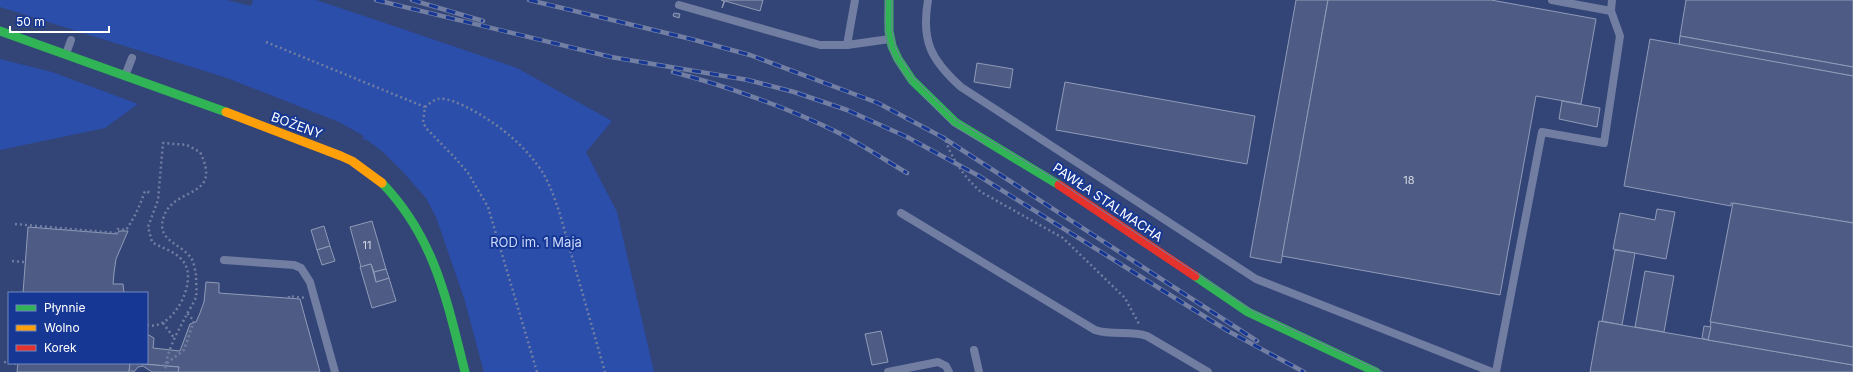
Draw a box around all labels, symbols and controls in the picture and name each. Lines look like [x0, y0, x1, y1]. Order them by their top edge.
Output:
scale bar [10, 8, 109, 34]
text: 50 m [16, 14, 45, 29]
street label: BOŻENY [269, 108, 325, 142]
street label: PAWŁA STALMACHA [1050, 159, 1166, 245]
house number: 18 [1403, 173, 1415, 187]
park label: ROD im. 1 Maja [490, 234, 582, 250]
house number: 11 [363, 238, 371, 252]
legend [8, 292, 148, 364]
text: Płynnie [44, 300, 85, 315]
text: Wolno [44, 320, 80, 335]
text: Korek [44, 340, 77, 355]

